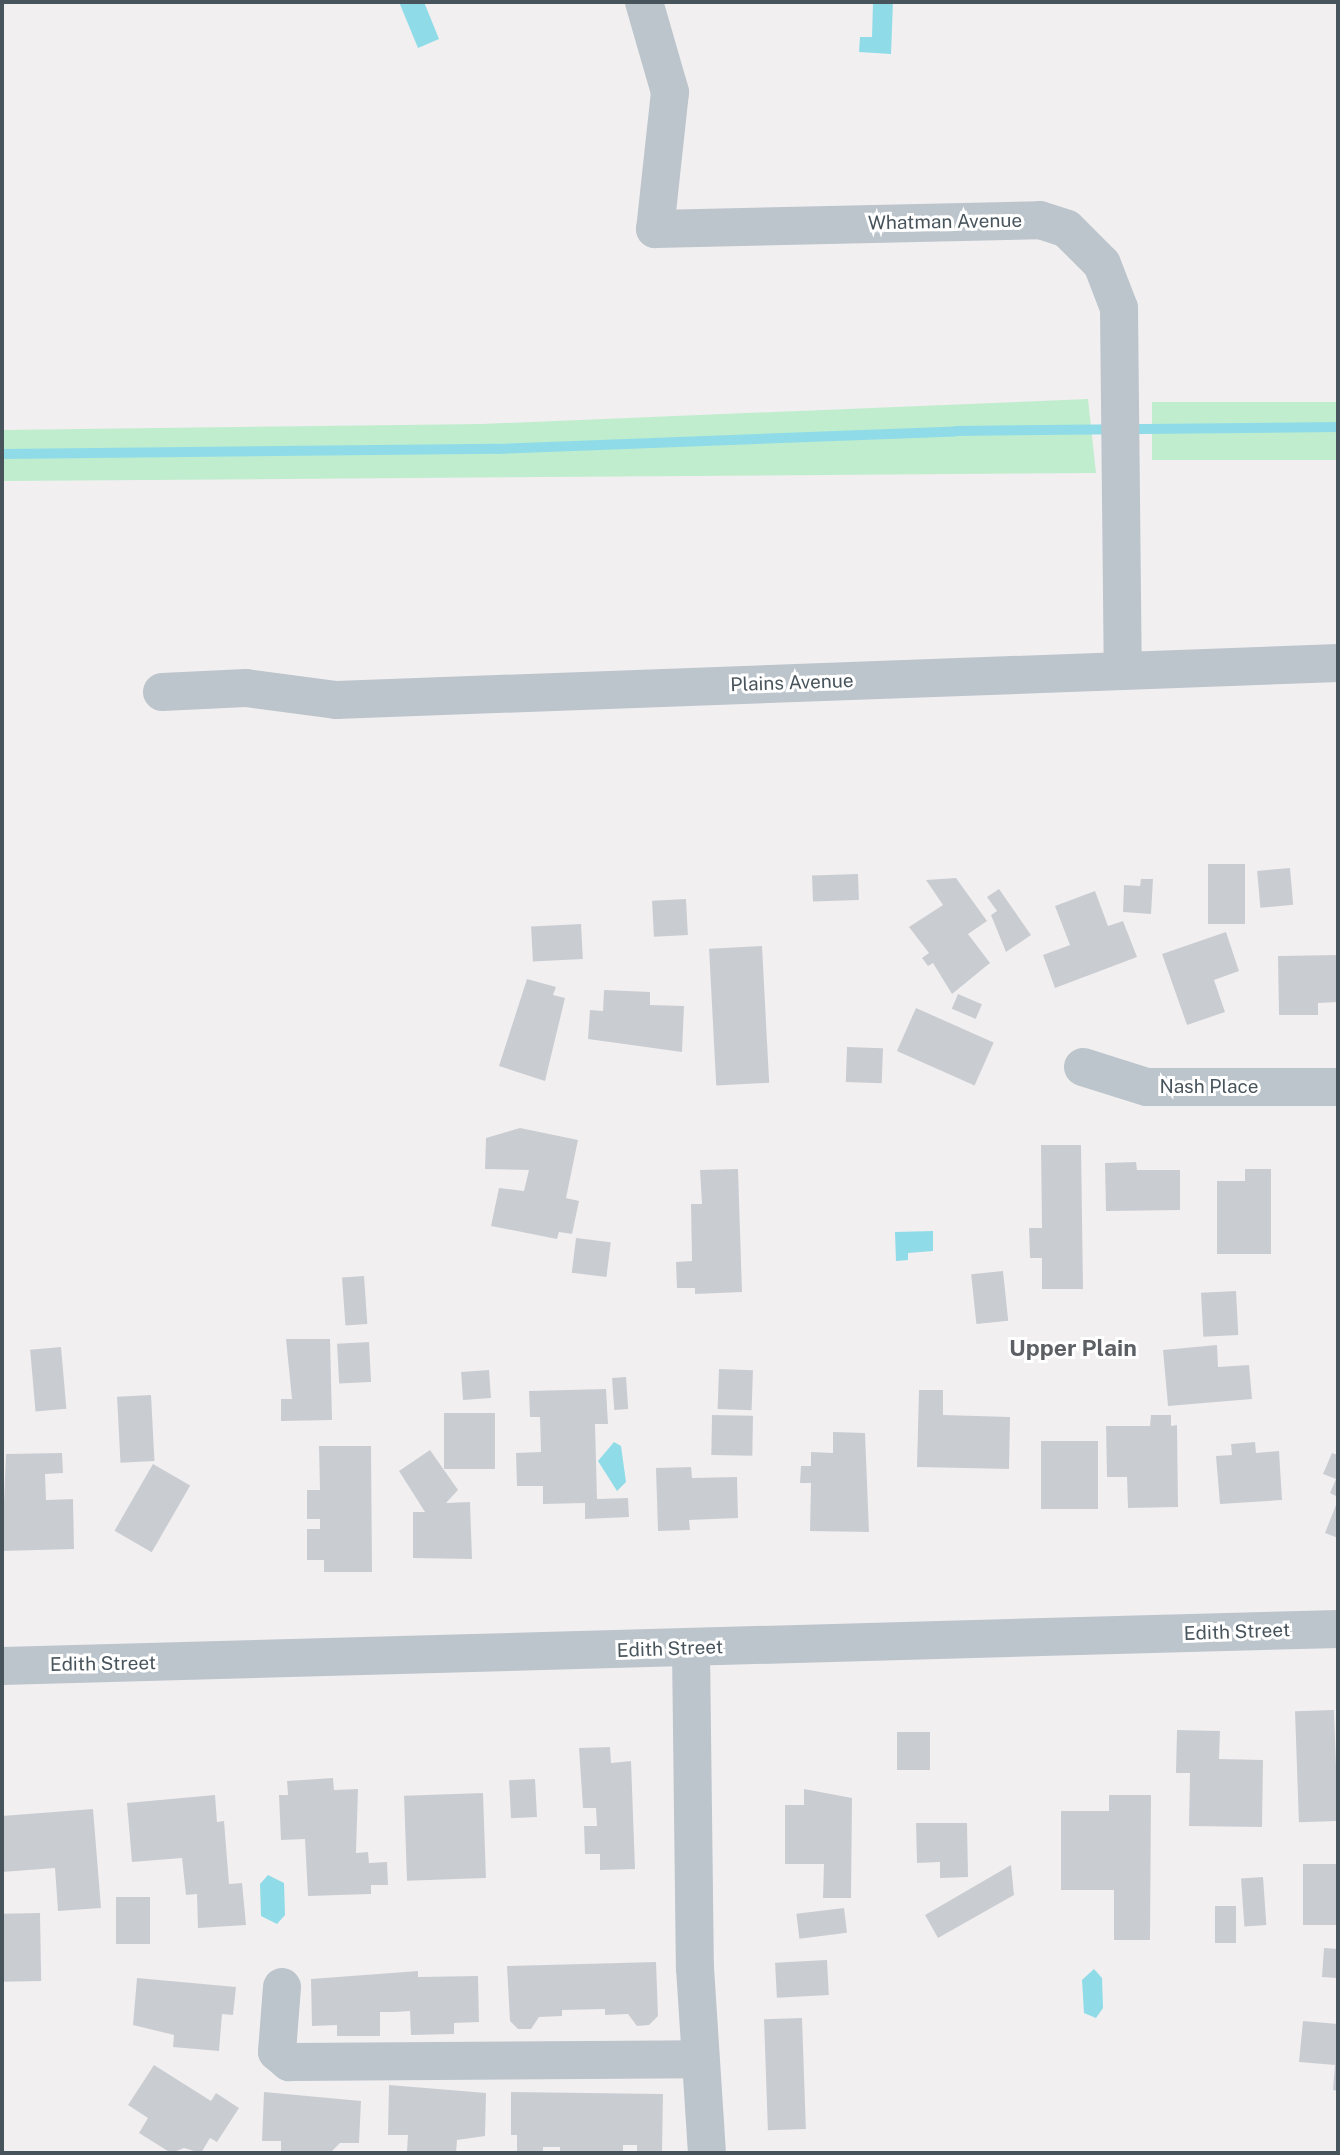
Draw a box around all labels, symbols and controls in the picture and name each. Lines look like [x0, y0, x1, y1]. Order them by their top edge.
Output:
street label: Whatman Avenue [868, 209, 1022, 235]
street label: Plains Avenue [730, 669, 854, 697]
street label: Nash Place [1159, 1076, 1259, 1098]
district label: Upper Plain [1009, 1334, 1137, 1362]
street label: Edith Street [1183, 1619, 1291, 1645]
street label: Edith Street [616, 1636, 724, 1662]
street label: Edith Street [50, 1652, 156, 1676]

